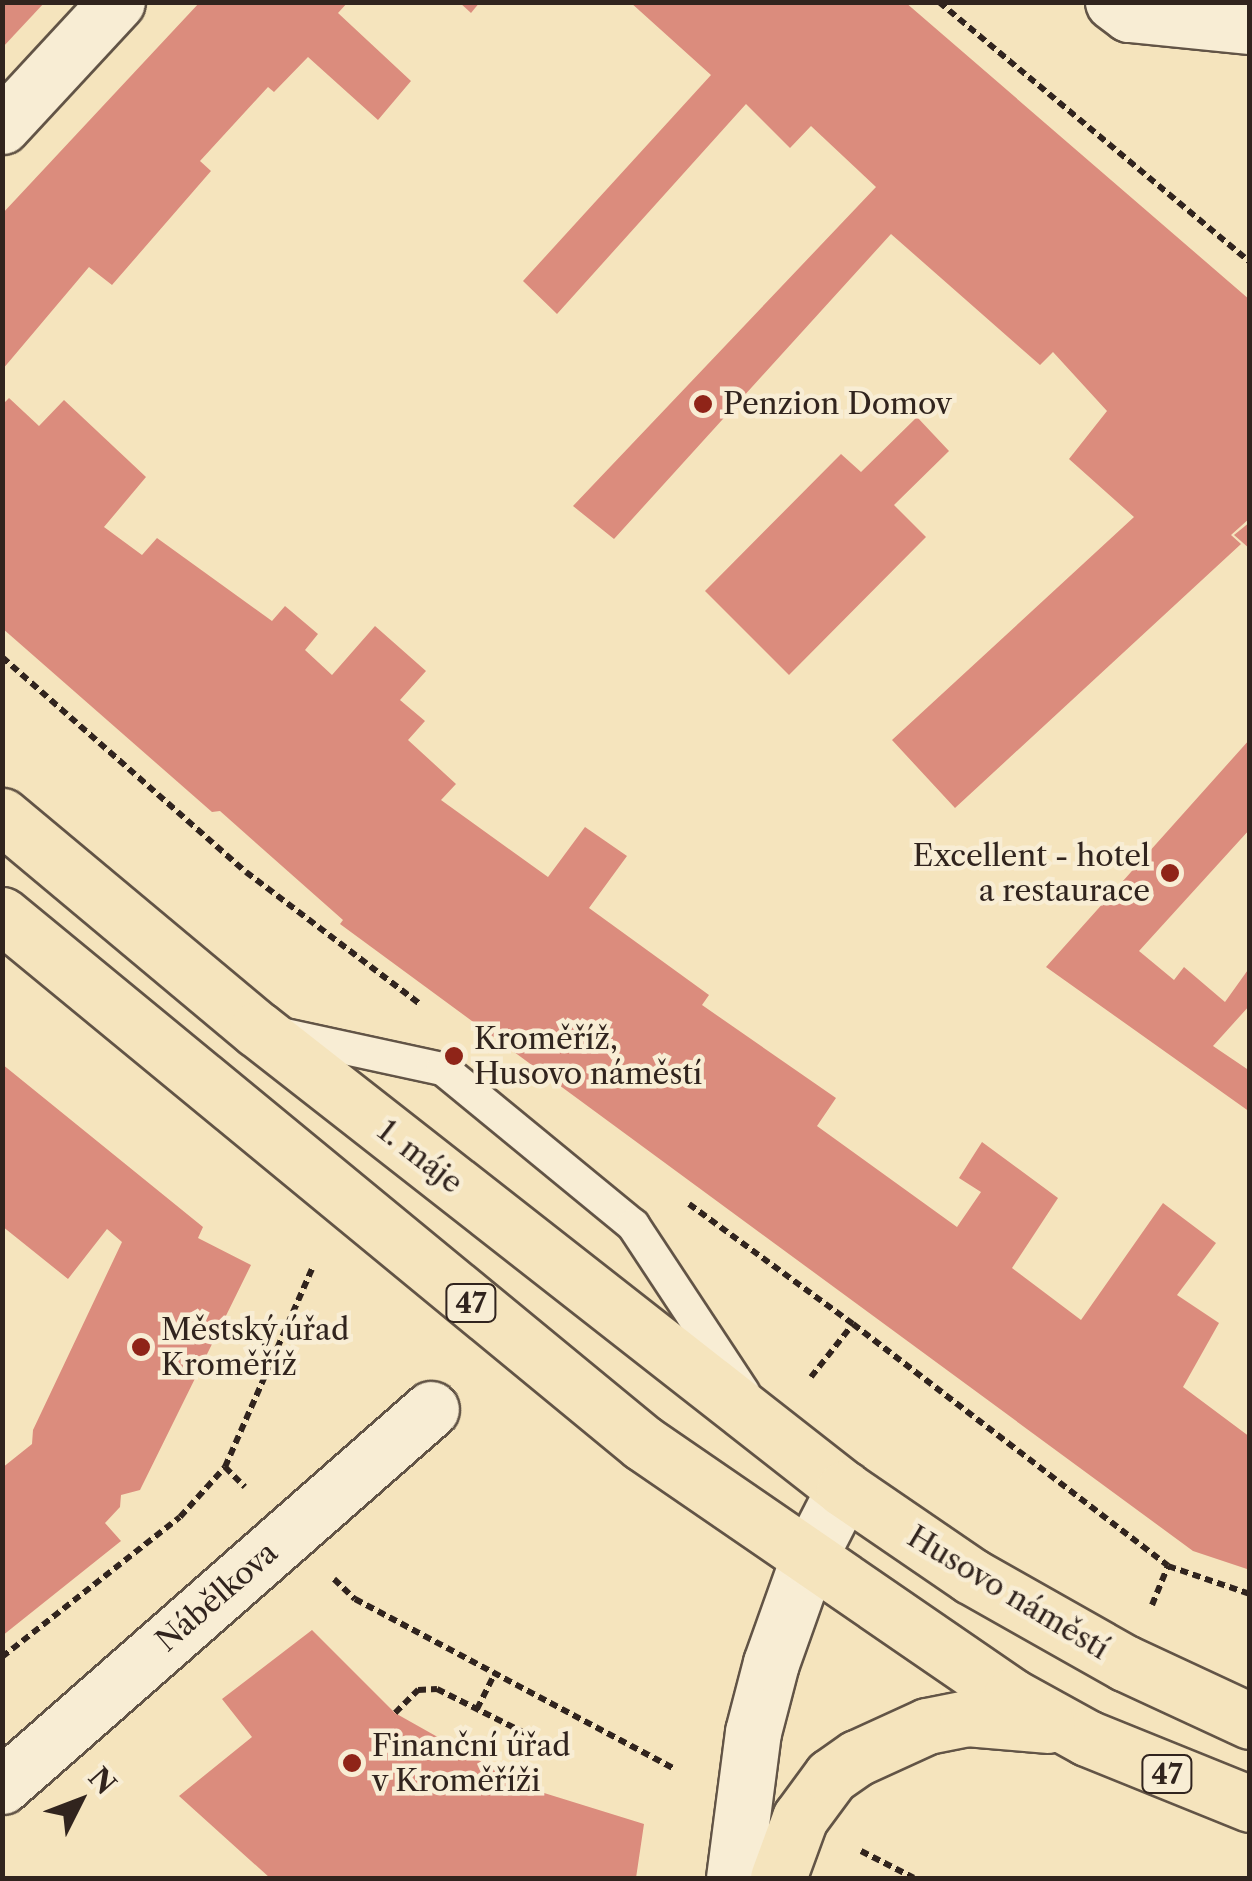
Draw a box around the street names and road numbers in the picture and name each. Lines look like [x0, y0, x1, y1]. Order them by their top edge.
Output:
street label: 1. máje [370, 1113, 470, 1201]
road number: 47 [444, 1280, 498, 1326]
street label: Husovo náměstí [901, 1519, 1115, 1667]
street label: Nábělkova [149, 1535, 285, 1659]
road number: 47 [1140, 1751, 1194, 1797]

